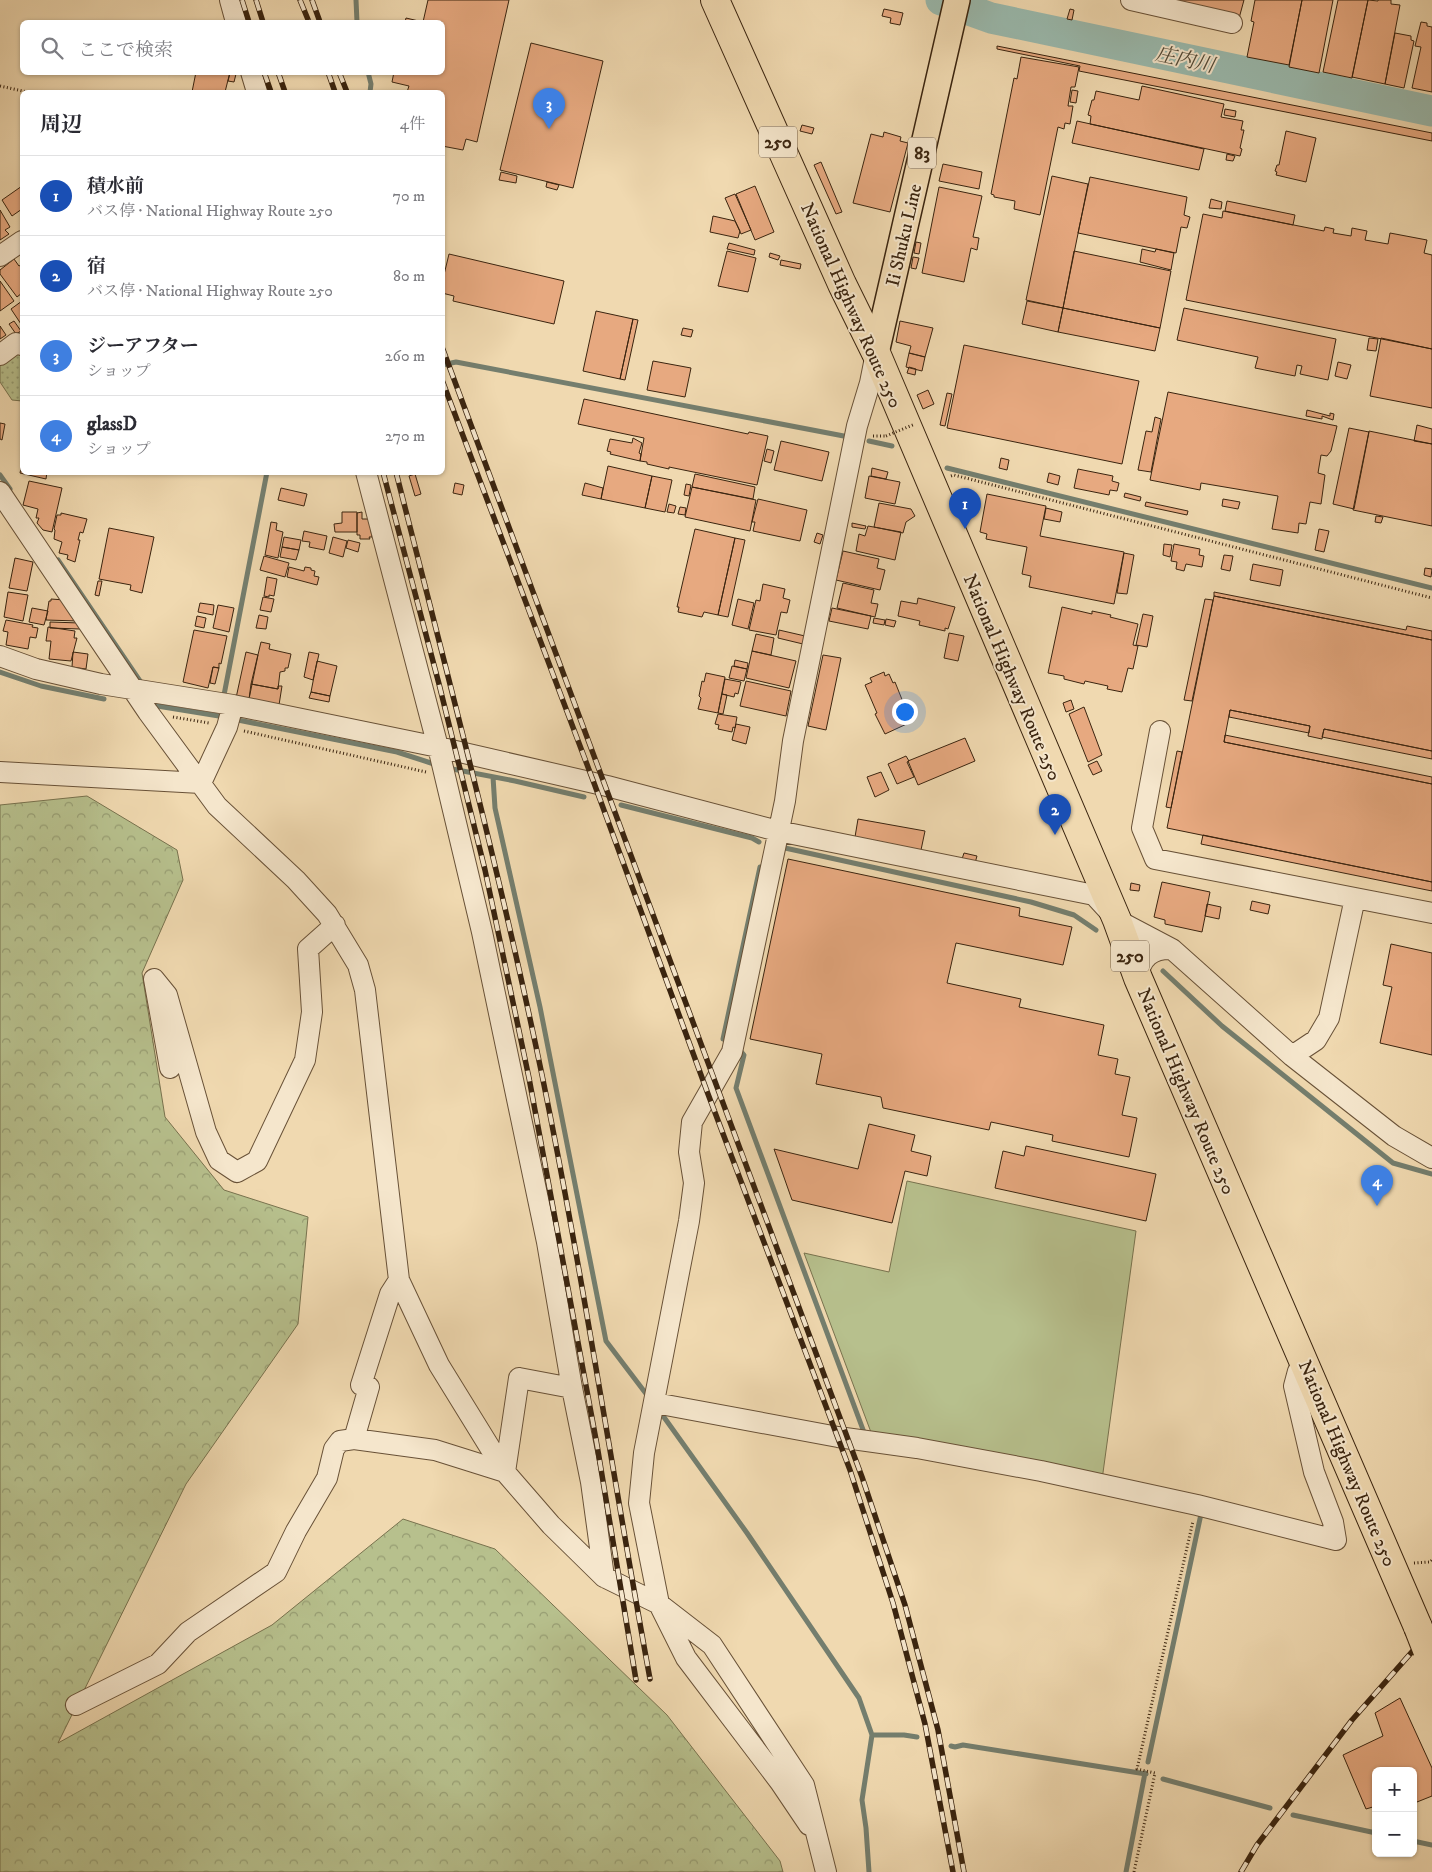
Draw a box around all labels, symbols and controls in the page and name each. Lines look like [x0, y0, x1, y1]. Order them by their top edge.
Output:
search box [20, 20, 445, 75]
icon: search [38, 34, 66, 62]
text: ここで検索 [78, 39, 173, 62]
water label: 庄内川 [1153, 42, 1219, 79]
pin: 3 [533, 88, 565, 129]
text: 周辺 [40, 112, 82, 138]
text: 4件 [400, 114, 425, 134]
road number: 250 [759, 126, 797, 158]
road number: 83 [908, 138, 936, 168]
text: 積水前 [87, 175, 144, 198]
street label: Ii Shuku Line [881, 182, 927, 289]
text: 1 [53, 186, 59, 206]
text: 70 m [393, 186, 425, 206]
street label: National Highway Route 250 [795, 199, 906, 412]
text: バス停 · National Highway Route 250 [87, 201, 333, 221]
text: 宿 [87, 255, 106, 278]
text: 2 [52, 266, 60, 286]
text: 80 m [393, 266, 425, 286]
text: バス停 · National Highway Route 250 [87, 281, 333, 301]
text: ジーアフター [87, 335, 199, 358]
text: 3 [53, 346, 59, 366]
text: 260 m [385, 346, 425, 366]
text: ショップ [87, 361, 151, 381]
text: glassD [87, 413, 137, 436]
text: 4 [51, 426, 61, 446]
text: 270 m [385, 426, 425, 446]
text: ショップ [87, 439, 151, 459]
pin: 1 [949, 488, 981, 529]
street label: National Highway Route 250 [958, 571, 1066, 784]
your location [892, 699, 918, 725]
pin: 2 [1039, 794, 1071, 835]
road number: 250 [1111, 940, 1149, 971]
street label: National Highway Route 250 [1132, 985, 1240, 1198]
pin: 4 [1361, 1165, 1393, 1206]
street label: National Highway Route 250 [1293, 1357, 1401, 1570]
map controls [1372, 1767, 1417, 1857]
button: + [1372, 1767, 1417, 1812]
button: − [1372, 1812, 1417, 1857]

